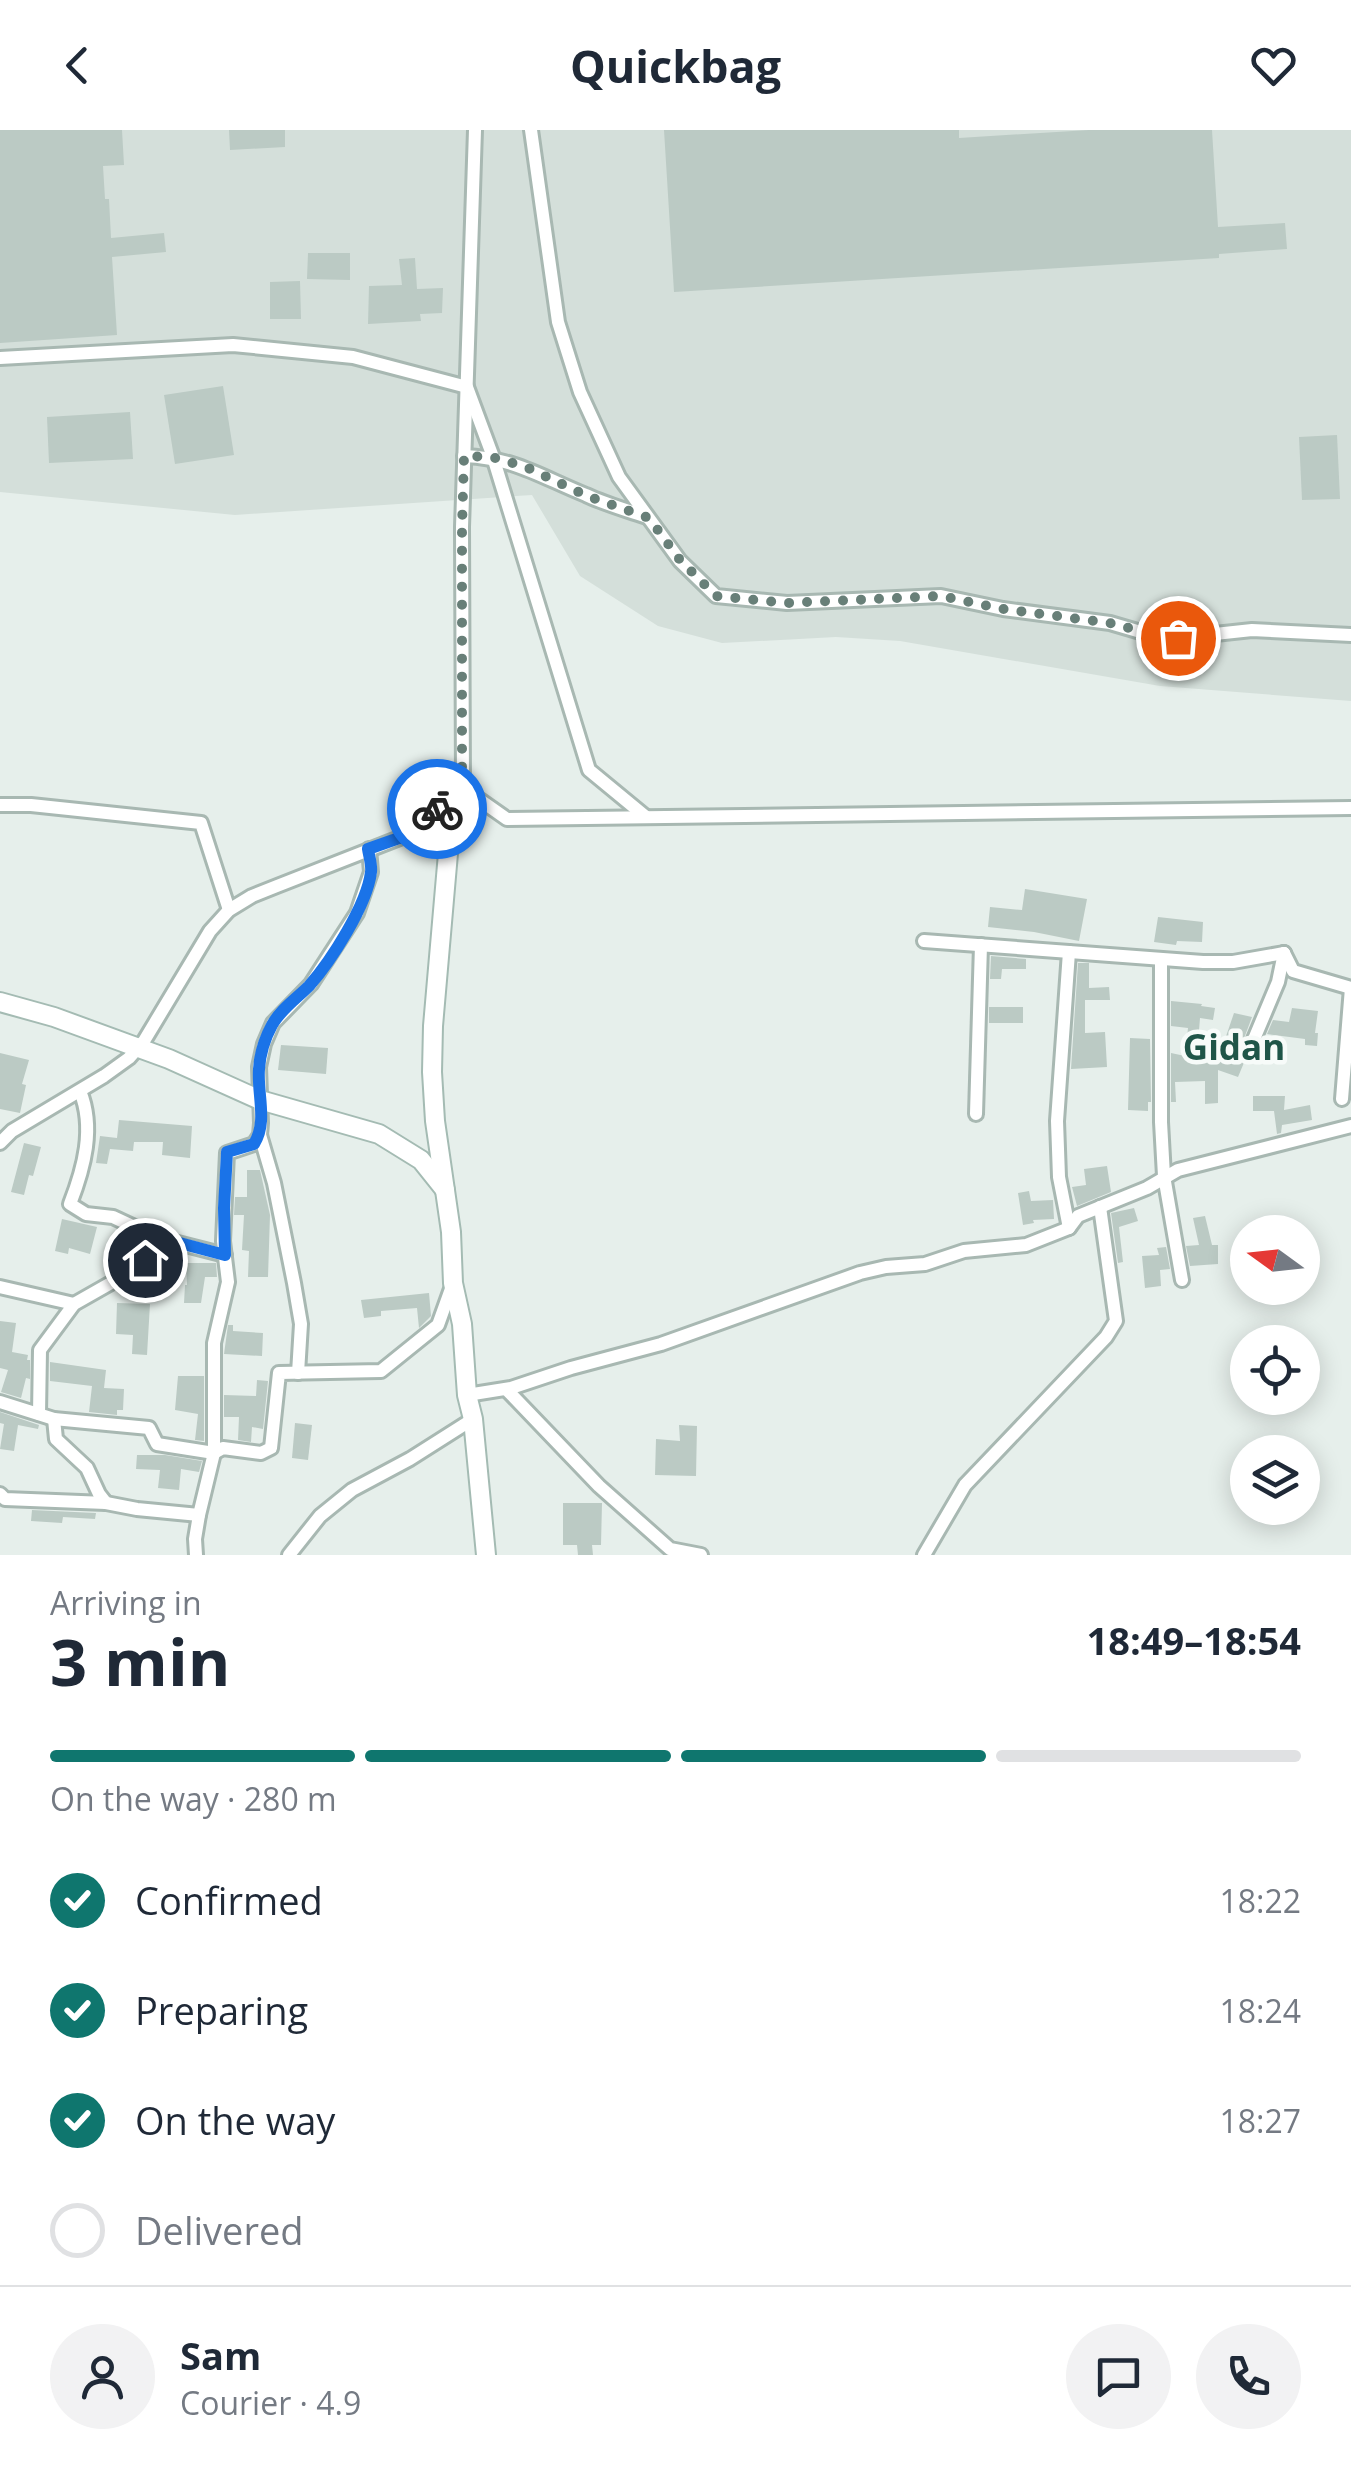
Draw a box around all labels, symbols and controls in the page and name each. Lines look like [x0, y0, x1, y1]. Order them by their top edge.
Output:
text: Quickbag [570, 35, 781, 96]
icon: back [50, 38, 105, 93]
icon: heart [1246, 38, 1301, 93]
pin [1136, 596, 1221, 681]
icon: bag [1151, 611, 1206, 666]
courier [387, 759, 487, 859]
icon: bike [410, 782, 465, 837]
district label: Gidan [1183, 1023, 1285, 1070]
north arrow [1230, 1215, 1320, 1305]
map controls [1230, 1215, 1320, 1525]
pin [103, 1218, 188, 1303]
icon: home [118, 1233, 173, 1288]
button: locate [1230, 1325, 1320, 1415]
button: layers [1230, 1435, 1320, 1525]
text: Arriving in [50, 1581, 202, 1624]
text: 18:49–18:54 [1087, 1614, 1301, 1666]
text: 3 min [50, 1617, 230, 1705]
text: On the way · 280 m [50, 1777, 337, 1820]
icon: check [50, 1873, 105, 1928]
text: Confirmed [135, 1874, 323, 1926]
text: 18:22 [1219, 1879, 1301, 1922]
icon: check [50, 1983, 105, 2038]
text: Preparing [135, 1984, 308, 2036]
text: 18:24 [1219, 1989, 1301, 2032]
icon: check [50, 2093, 105, 2148]
text: On the way [135, 2094, 335, 2146]
text: 18:27 [1219, 2099, 1301, 2142]
text: Delivered [135, 2204, 304, 2256]
button: person [50, 2324, 155, 2429]
button: chat [1066, 2324, 1171, 2429]
button: phone [1196, 2324, 1301, 2429]
text: Sam [180, 2329, 261, 2381]
text: Courier · 4.9 [180, 2381, 361, 2424]

